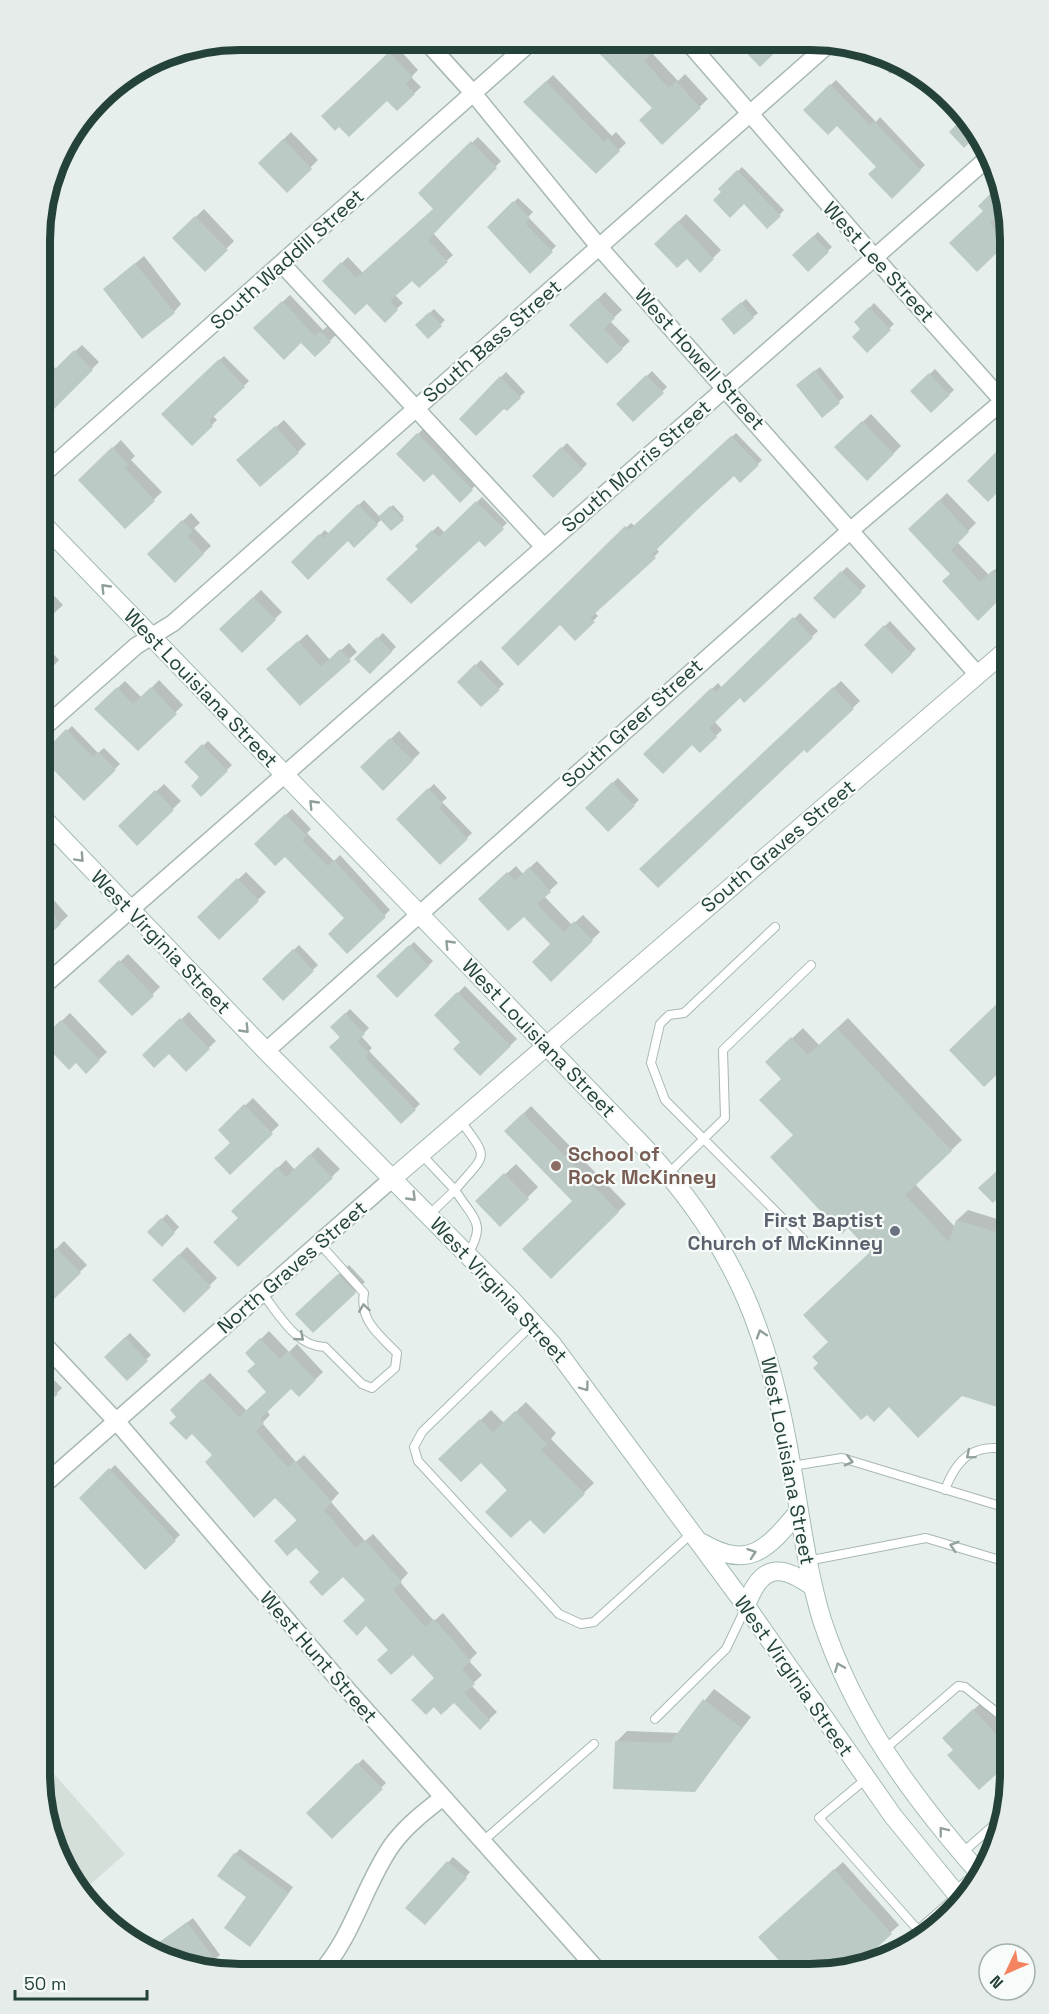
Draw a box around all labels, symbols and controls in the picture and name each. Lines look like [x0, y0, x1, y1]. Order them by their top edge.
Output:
street label: South Waddill Street [205, 183, 369, 335]
street label: West Lee Street [818, 196, 940, 328]
street label: South Bass Street [417, 274, 567, 408]
street label: West Howell Street [629, 282, 771, 436]
street label: South Morris Street [556, 394, 716, 538]
one-way arrow [101, 585, 112, 595]
street label: West Louisiana Street [118, 603, 284, 773]
street label: South Greer Street [556, 653, 708, 793]
street label: South Graves Street [695, 774, 861, 918]
one-way arrow [309, 801, 320, 811]
one-way arrow [73, 851, 84, 861]
street label: West Virginia Street [85, 864, 237, 1020]
one-way arrow [445, 941, 456, 951]
street label: West Louisiana Street [456, 953, 622, 1123]
one-way arrow [237, 1021, 248, 1032]
place label: School of Rock McKinney [568, 1141, 717, 1190]
marker: School of Rock McKinney [549, 1159, 563, 1173]
one-way arrow [404, 1189, 415, 1200]
street label: North Graves Street [212, 1195, 372, 1339]
place label: First Baptist Church of McKinney [688, 1207, 883, 1256]
street label: West Virginia Street [425, 1211, 573, 1369]
marker: First Baptist Church of McKinney [888, 1224, 902, 1238]
one-way arrow [359, 1303, 371, 1313]
one-way arrow [756, 1329, 768, 1340]
one-way arrow [293, 1330, 304, 1341]
street label: West Louisiana Street [755, 1355, 821, 1567]
one-way arrow [578, 1381, 589, 1392]
one-way arrow [966, 1448, 977, 1459]
one-way arrow [844, 1454, 854, 1467]
one-way arrow [949, 1541, 960, 1553]
one-way arrow [746, 1548, 757, 1560]
street label: West Hunt Street [255, 1586, 383, 1728]
street label: West Virginia Street [729, 1590, 859, 1762]
one-way arrow [834, 1662, 846, 1673]
one-way arrow [939, 1827, 950, 1838]
north arrow [977, 1942, 1037, 2002]
scale bar [15, 1963, 147, 2001]
text: N [985, 1971, 1008, 1993]
text: 50 m [24, 1972, 66, 1995]

